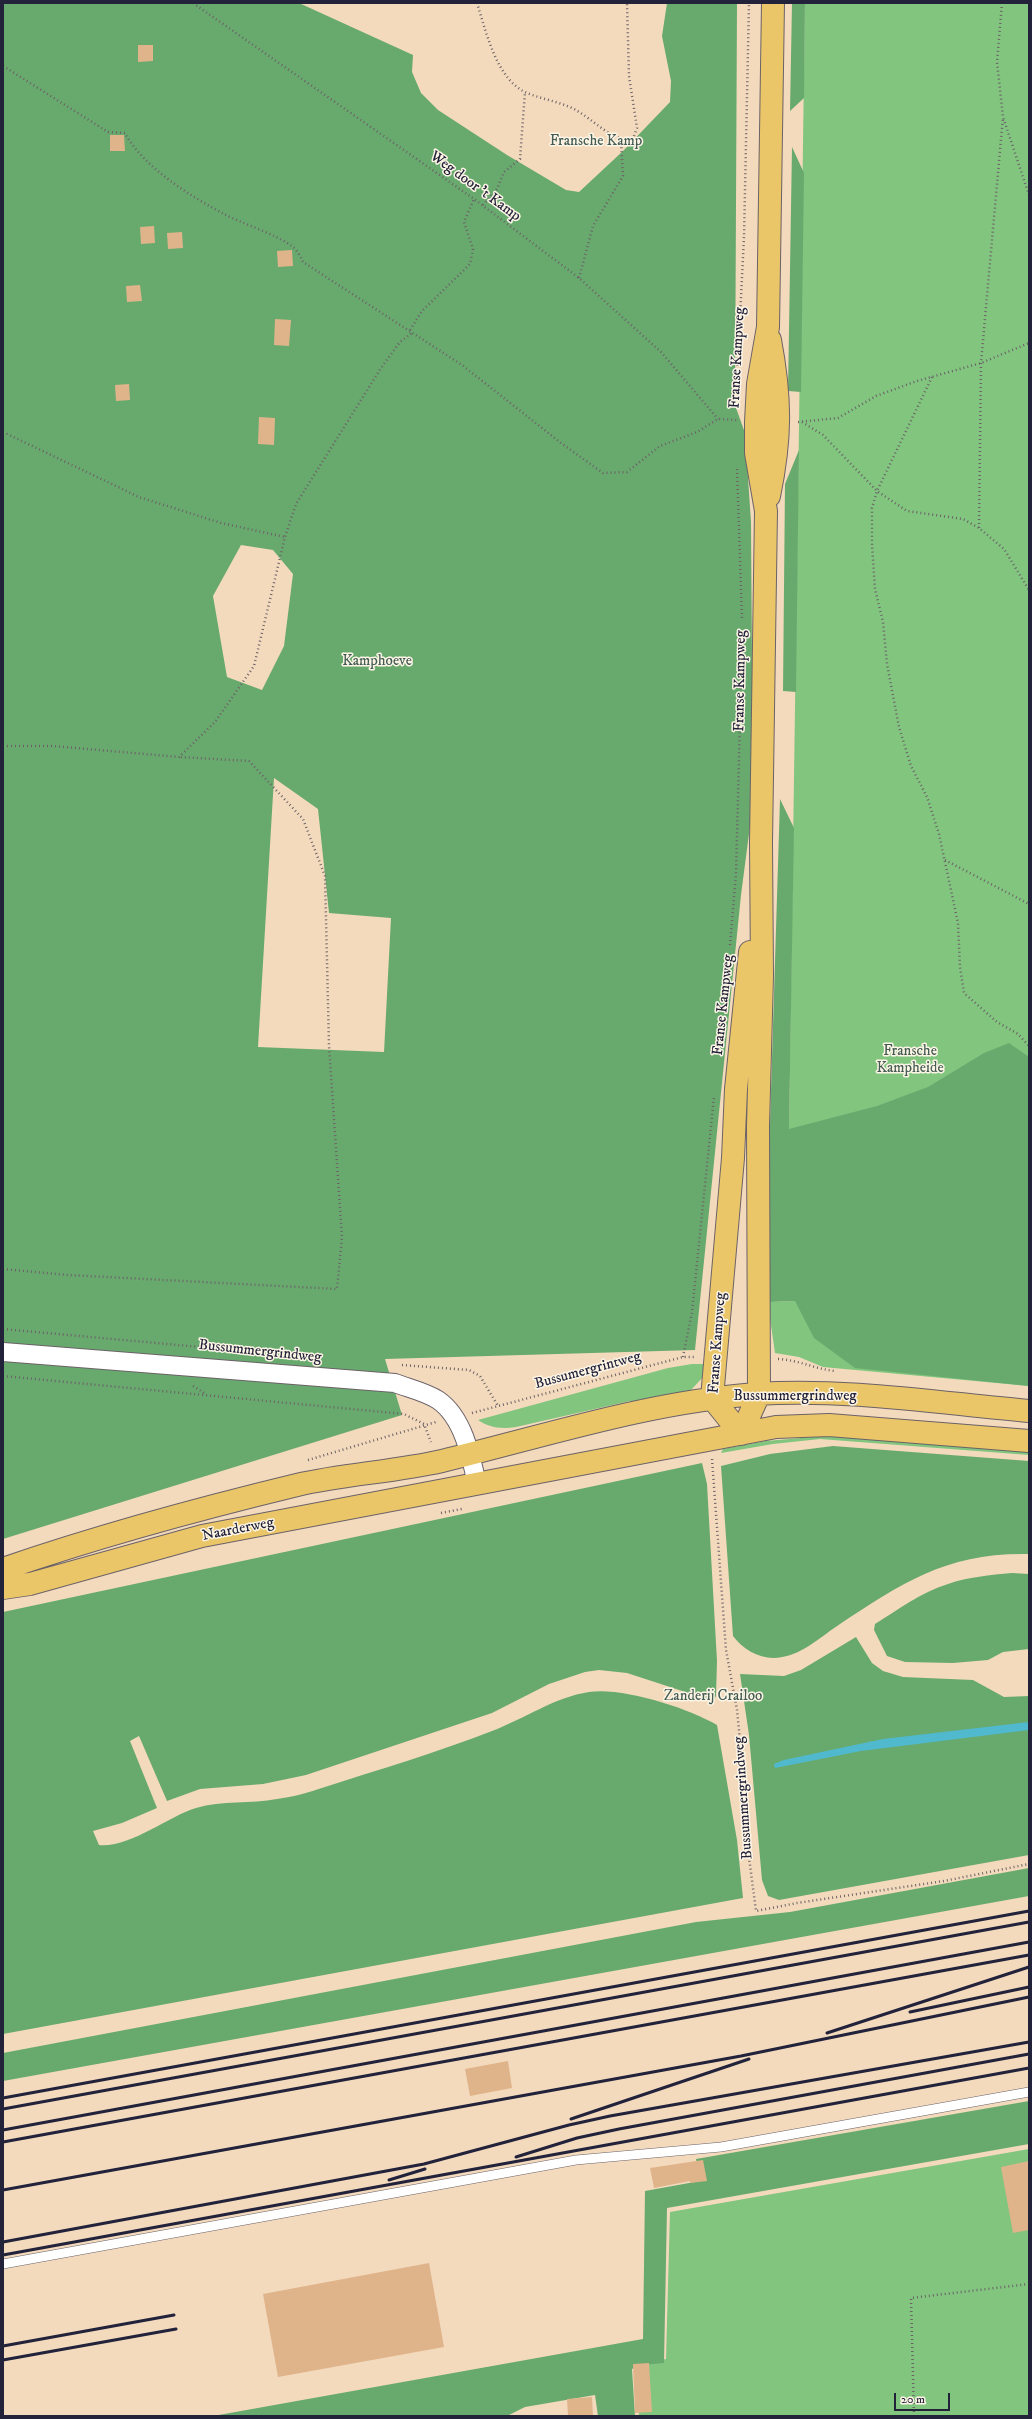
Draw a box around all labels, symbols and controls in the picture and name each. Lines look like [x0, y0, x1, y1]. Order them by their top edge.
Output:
park label: Fransche Kamp [550, 133, 642, 151]
street label: Weg door 't Kamp [426, 148, 524, 226]
street label: Franse Kampweg [726, 307, 750, 409]
street label: Franse Kampweg [731, 630, 751, 732]
park label: Kamphoeve [342, 653, 412, 671]
street label: Franse Kampweg [710, 954, 738, 1056]
park label: Fransche Kampheide [876, 1043, 944, 1078]
street label: Franse Kampweg [705, 1292, 731, 1394]
street label: Bussummergrindweg [198, 1337, 322, 1367]
street label: Bussumergrintweg [533, 1348, 643, 1394]
street label: Bussummergrindweg [733, 1388, 857, 1406]
street label: Naarderweg [201, 1514, 275, 1546]
park label: Zanderij Crailoo [664, 1688, 762, 1706]
street label: Bussummergrindweg [731, 1736, 757, 1860]
scale bar [896, 2385, 952, 2411]
text: 20 m [901, 2392, 925, 2407]

